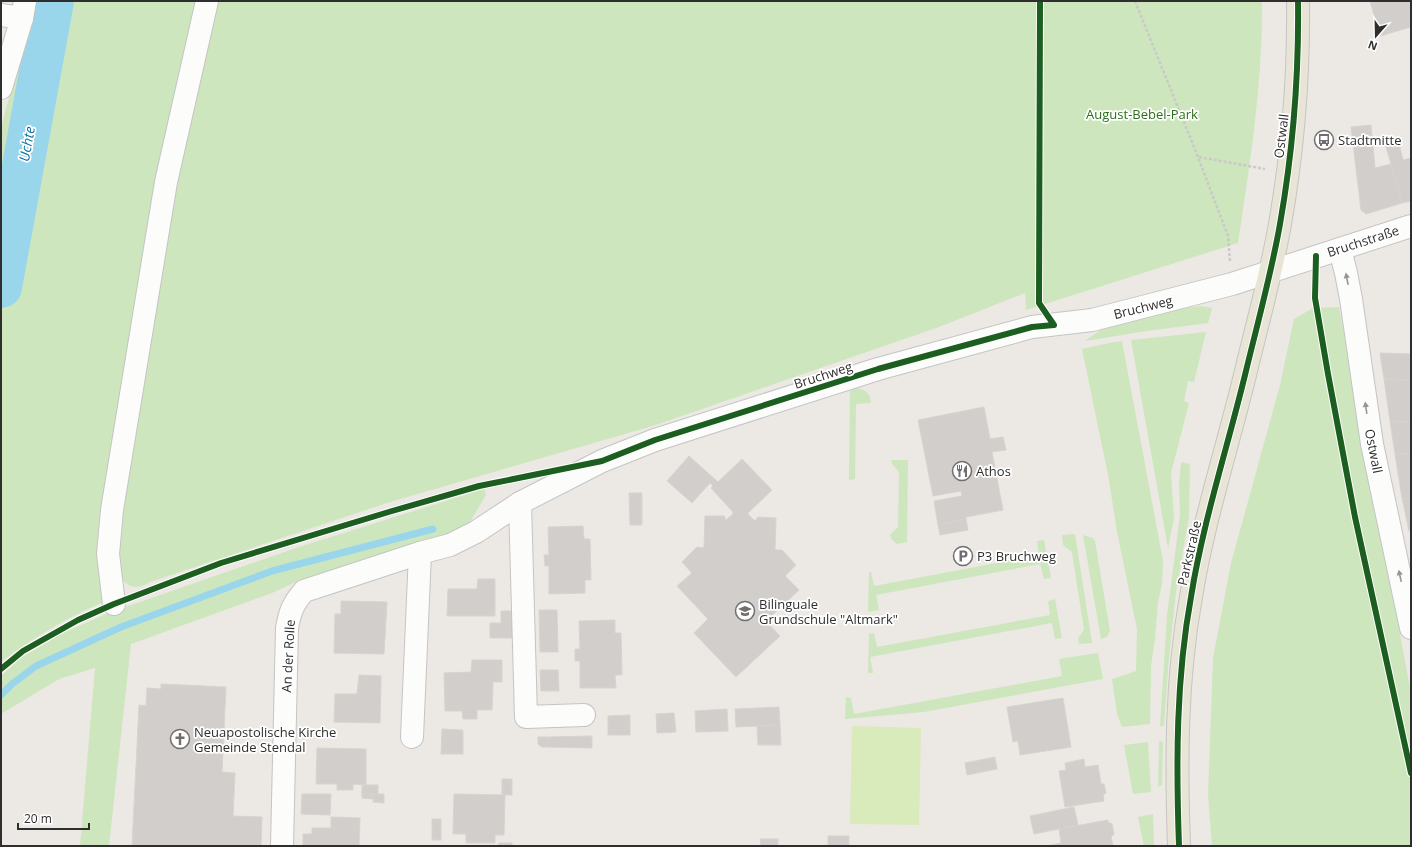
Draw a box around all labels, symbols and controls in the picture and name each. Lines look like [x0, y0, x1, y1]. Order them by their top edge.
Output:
north arrow [1356, 16, 1396, 56]
text: N [1366, 37, 1379, 54]
park label: August-Bebel-Park [1086, 105, 1198, 123]
street label: Ostwall [1269, 113, 1293, 159]
water label: Uchte [14, 125, 39, 163]
bus stop icon: Stadtmitte [1313, 129, 1335, 151]
place label: Stadtmitte [1338, 131, 1401, 149]
street label: Bruchstraße [1325, 221, 1401, 261]
one-way arrow [1344, 273, 1350, 285]
street label: Bruchweg [1112, 291, 1174, 323]
street label: Bruchweg [792, 357, 854, 393]
one-way arrow [1363, 402, 1369, 414]
street label: Ostwall [1361, 427, 1387, 475]
restaurant icon: Athos [951, 460, 973, 482]
place label: Athos [976, 462, 1011, 480]
street label: Parkstraße [1173, 519, 1205, 587]
parking icon: P3 Bruchweg [952, 545, 974, 567]
place label: P3 Bruchweg [977, 547, 1056, 565]
one-way arrow [1396, 570, 1402, 583]
place label: Bilinguale Grundschule "Altmark" [759, 595, 898, 628]
school or university icon: Bilinguale Grundschule "Altmark" [734, 600, 756, 622]
street label: An der Rolle [277, 619, 299, 693]
place label: Neuapostolische Kirche Gemeinde Stendal [194, 723, 336, 756]
church icon: Neuapostolische Kirche Gemeinde Stendal [169, 728, 191, 750]
scale bar [18, 805, 89, 831]
text: 20 m [24, 810, 52, 827]

